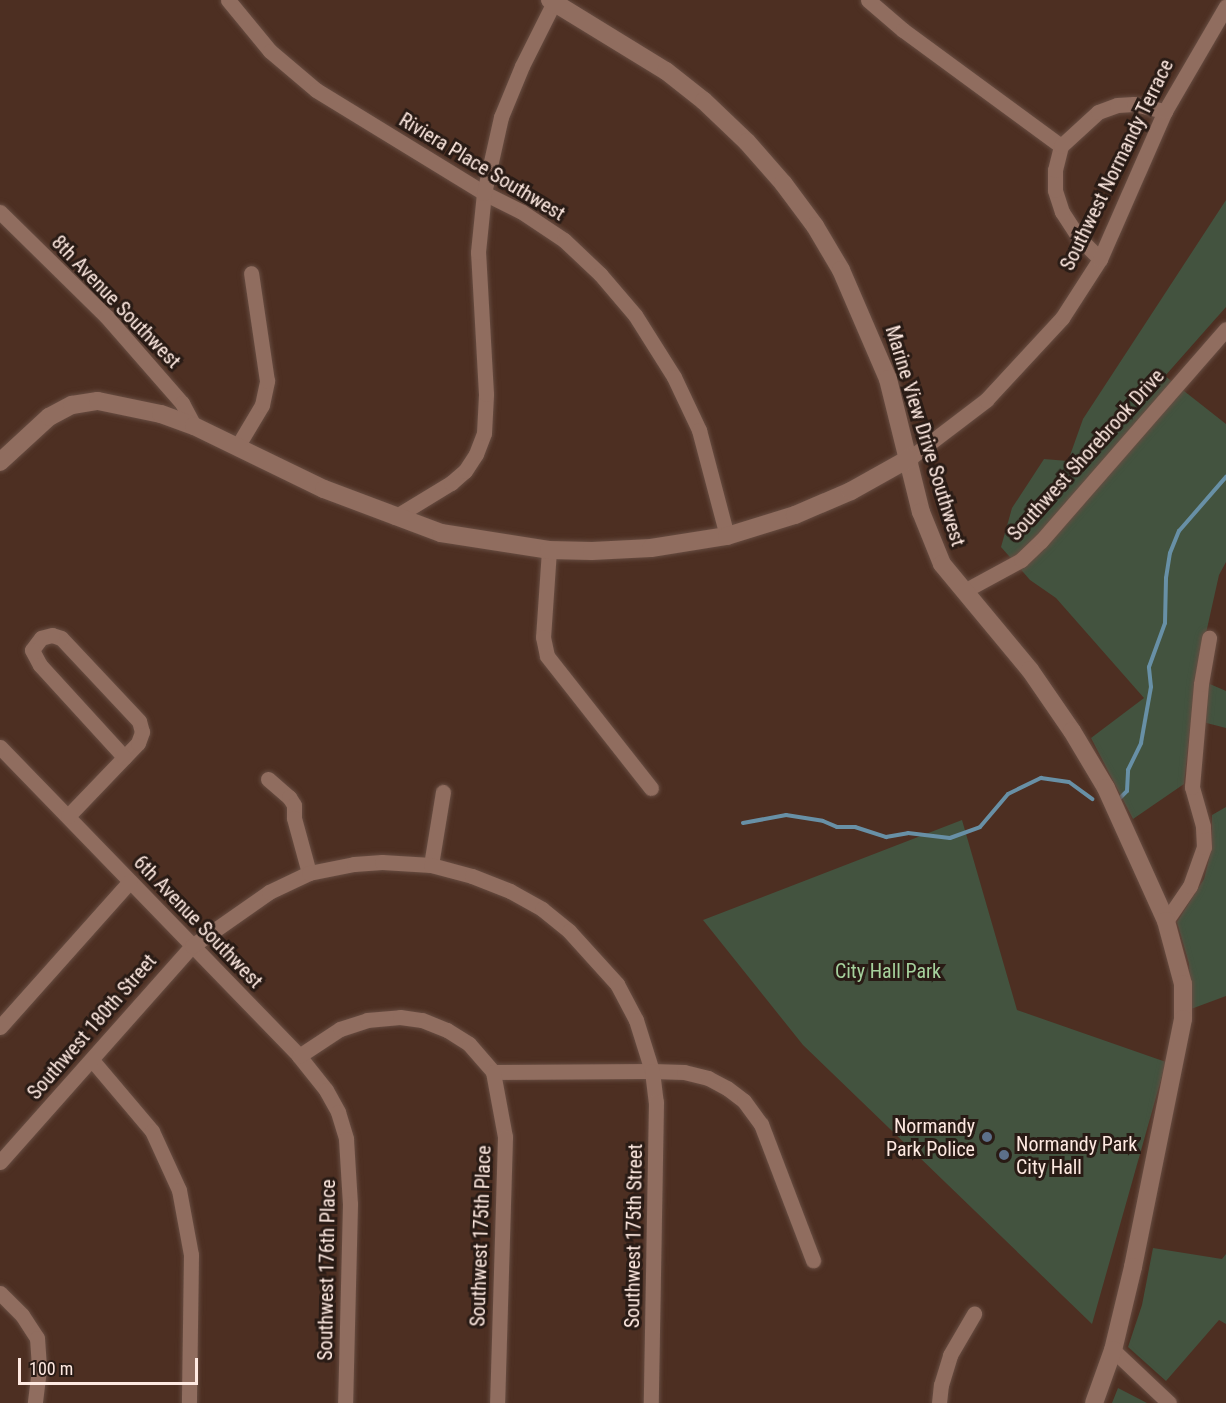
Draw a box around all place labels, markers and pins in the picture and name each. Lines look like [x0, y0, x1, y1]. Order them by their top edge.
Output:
place label: Normandy Park Police [886, 1114, 975, 1161]
marker: Normandy Park Police [980, 1130, 994, 1144]
place label: Normandy Park City Hall [1016, 1132, 1137, 1179]
marker: Normandy Park City Hall [997, 1148, 1011, 1162]

